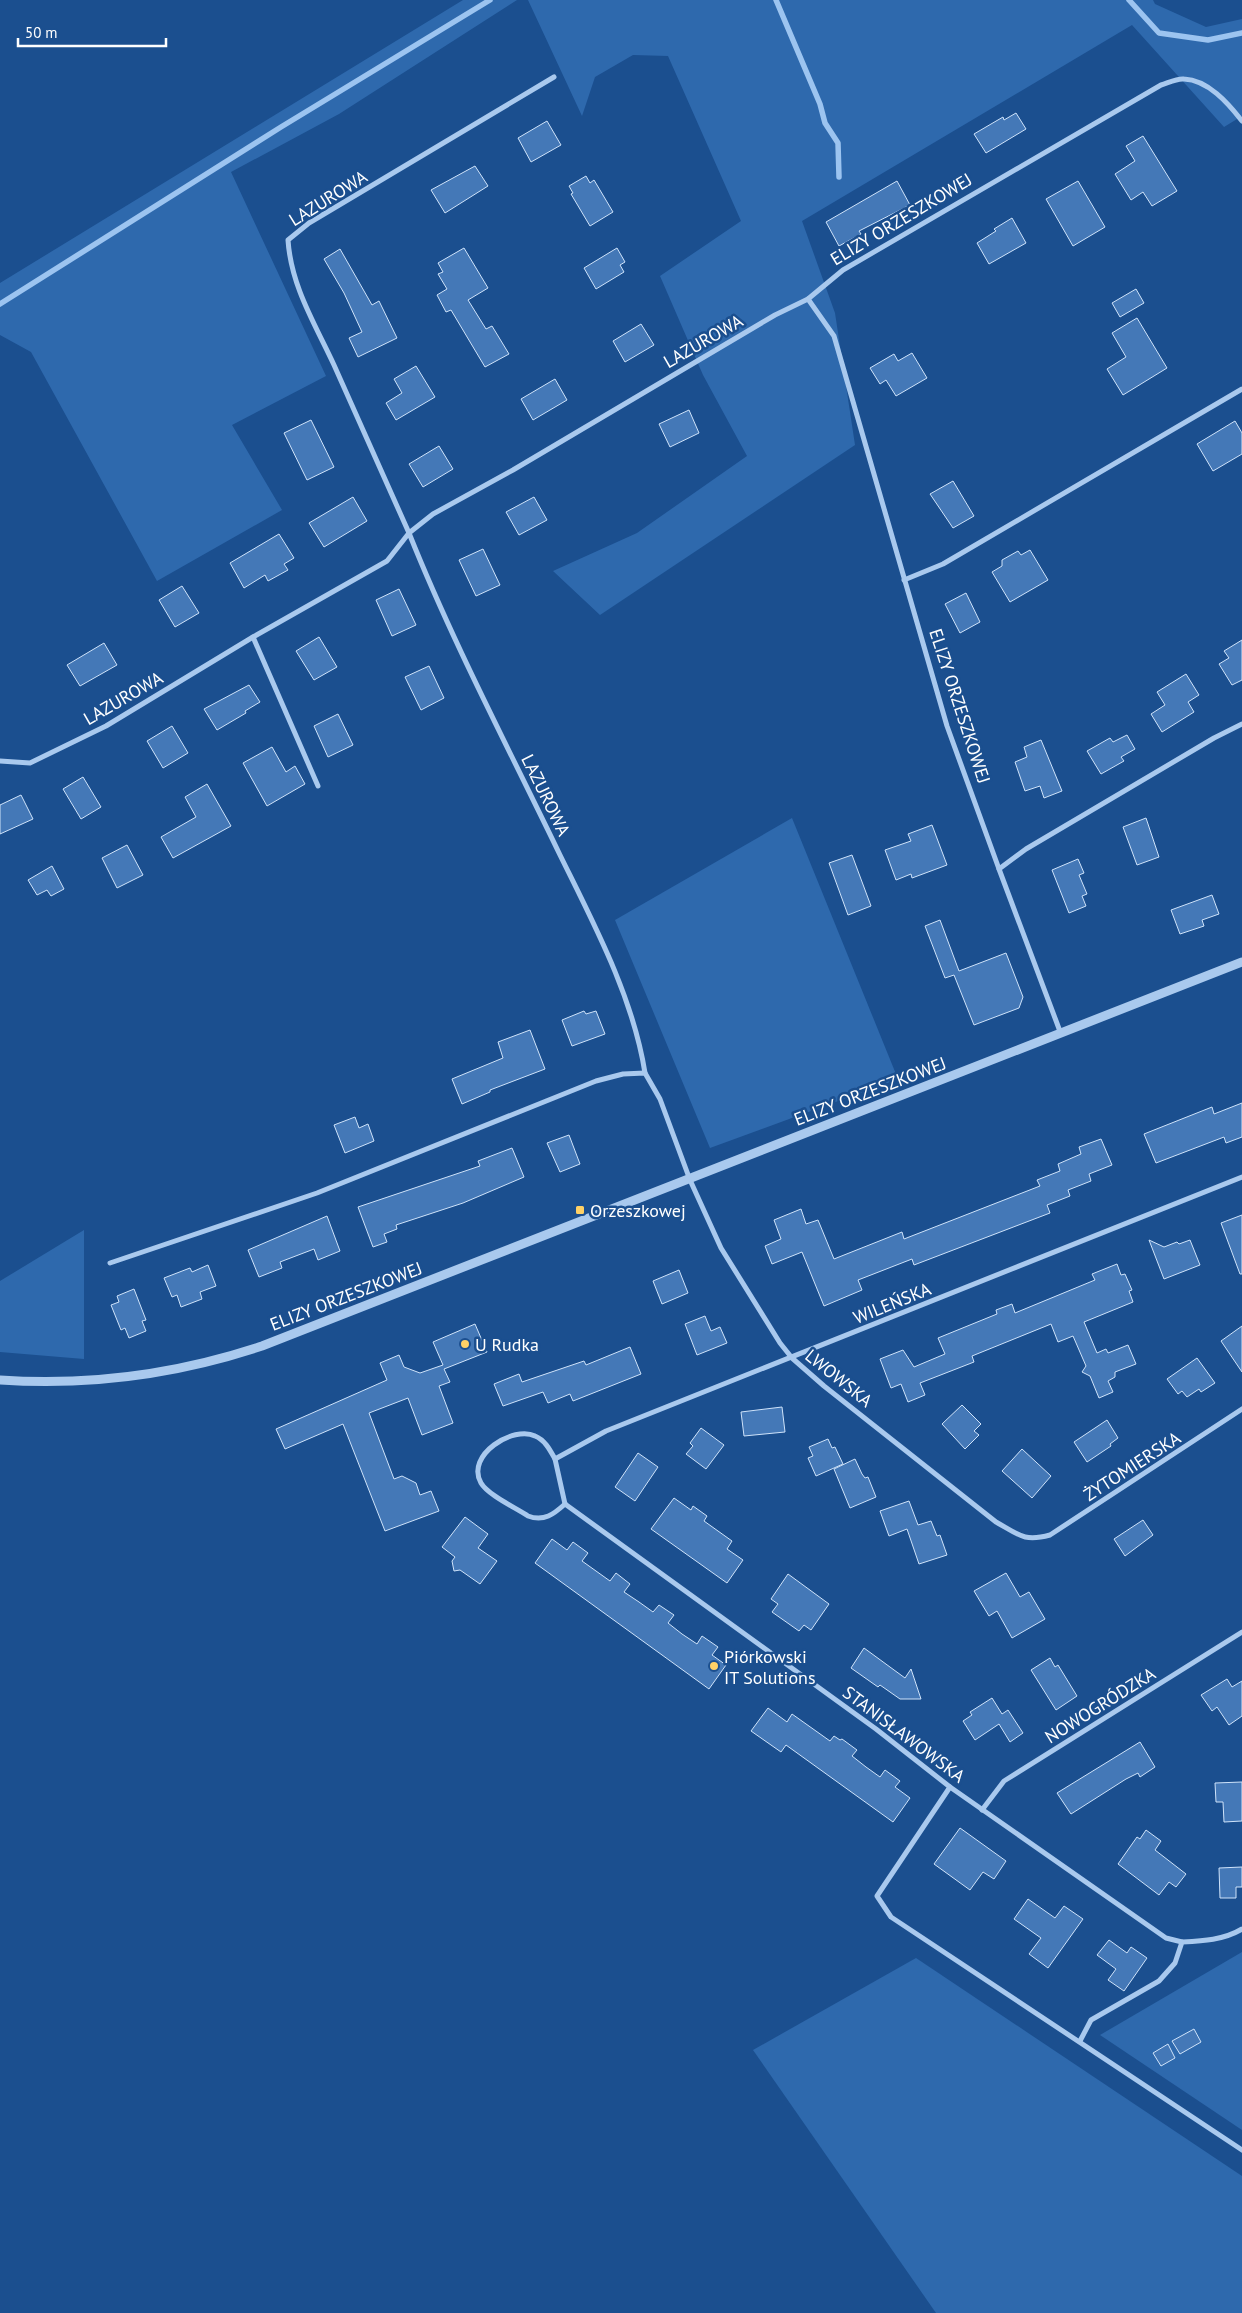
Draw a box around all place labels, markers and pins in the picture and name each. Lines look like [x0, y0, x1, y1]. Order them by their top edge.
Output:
place label: Orzeszkowej [590, 1199, 686, 1222]
marker: Orzeszkowej [574, 1204, 586, 1216]
place label: U Rudka [475, 1333, 539, 1356]
marker: U Rudka [459, 1338, 471, 1350]
place label: Piórkowski IT Solutions [724, 1645, 815, 1689]
marker: Piórkowski IT Solutions [708, 1660, 720, 1672]

